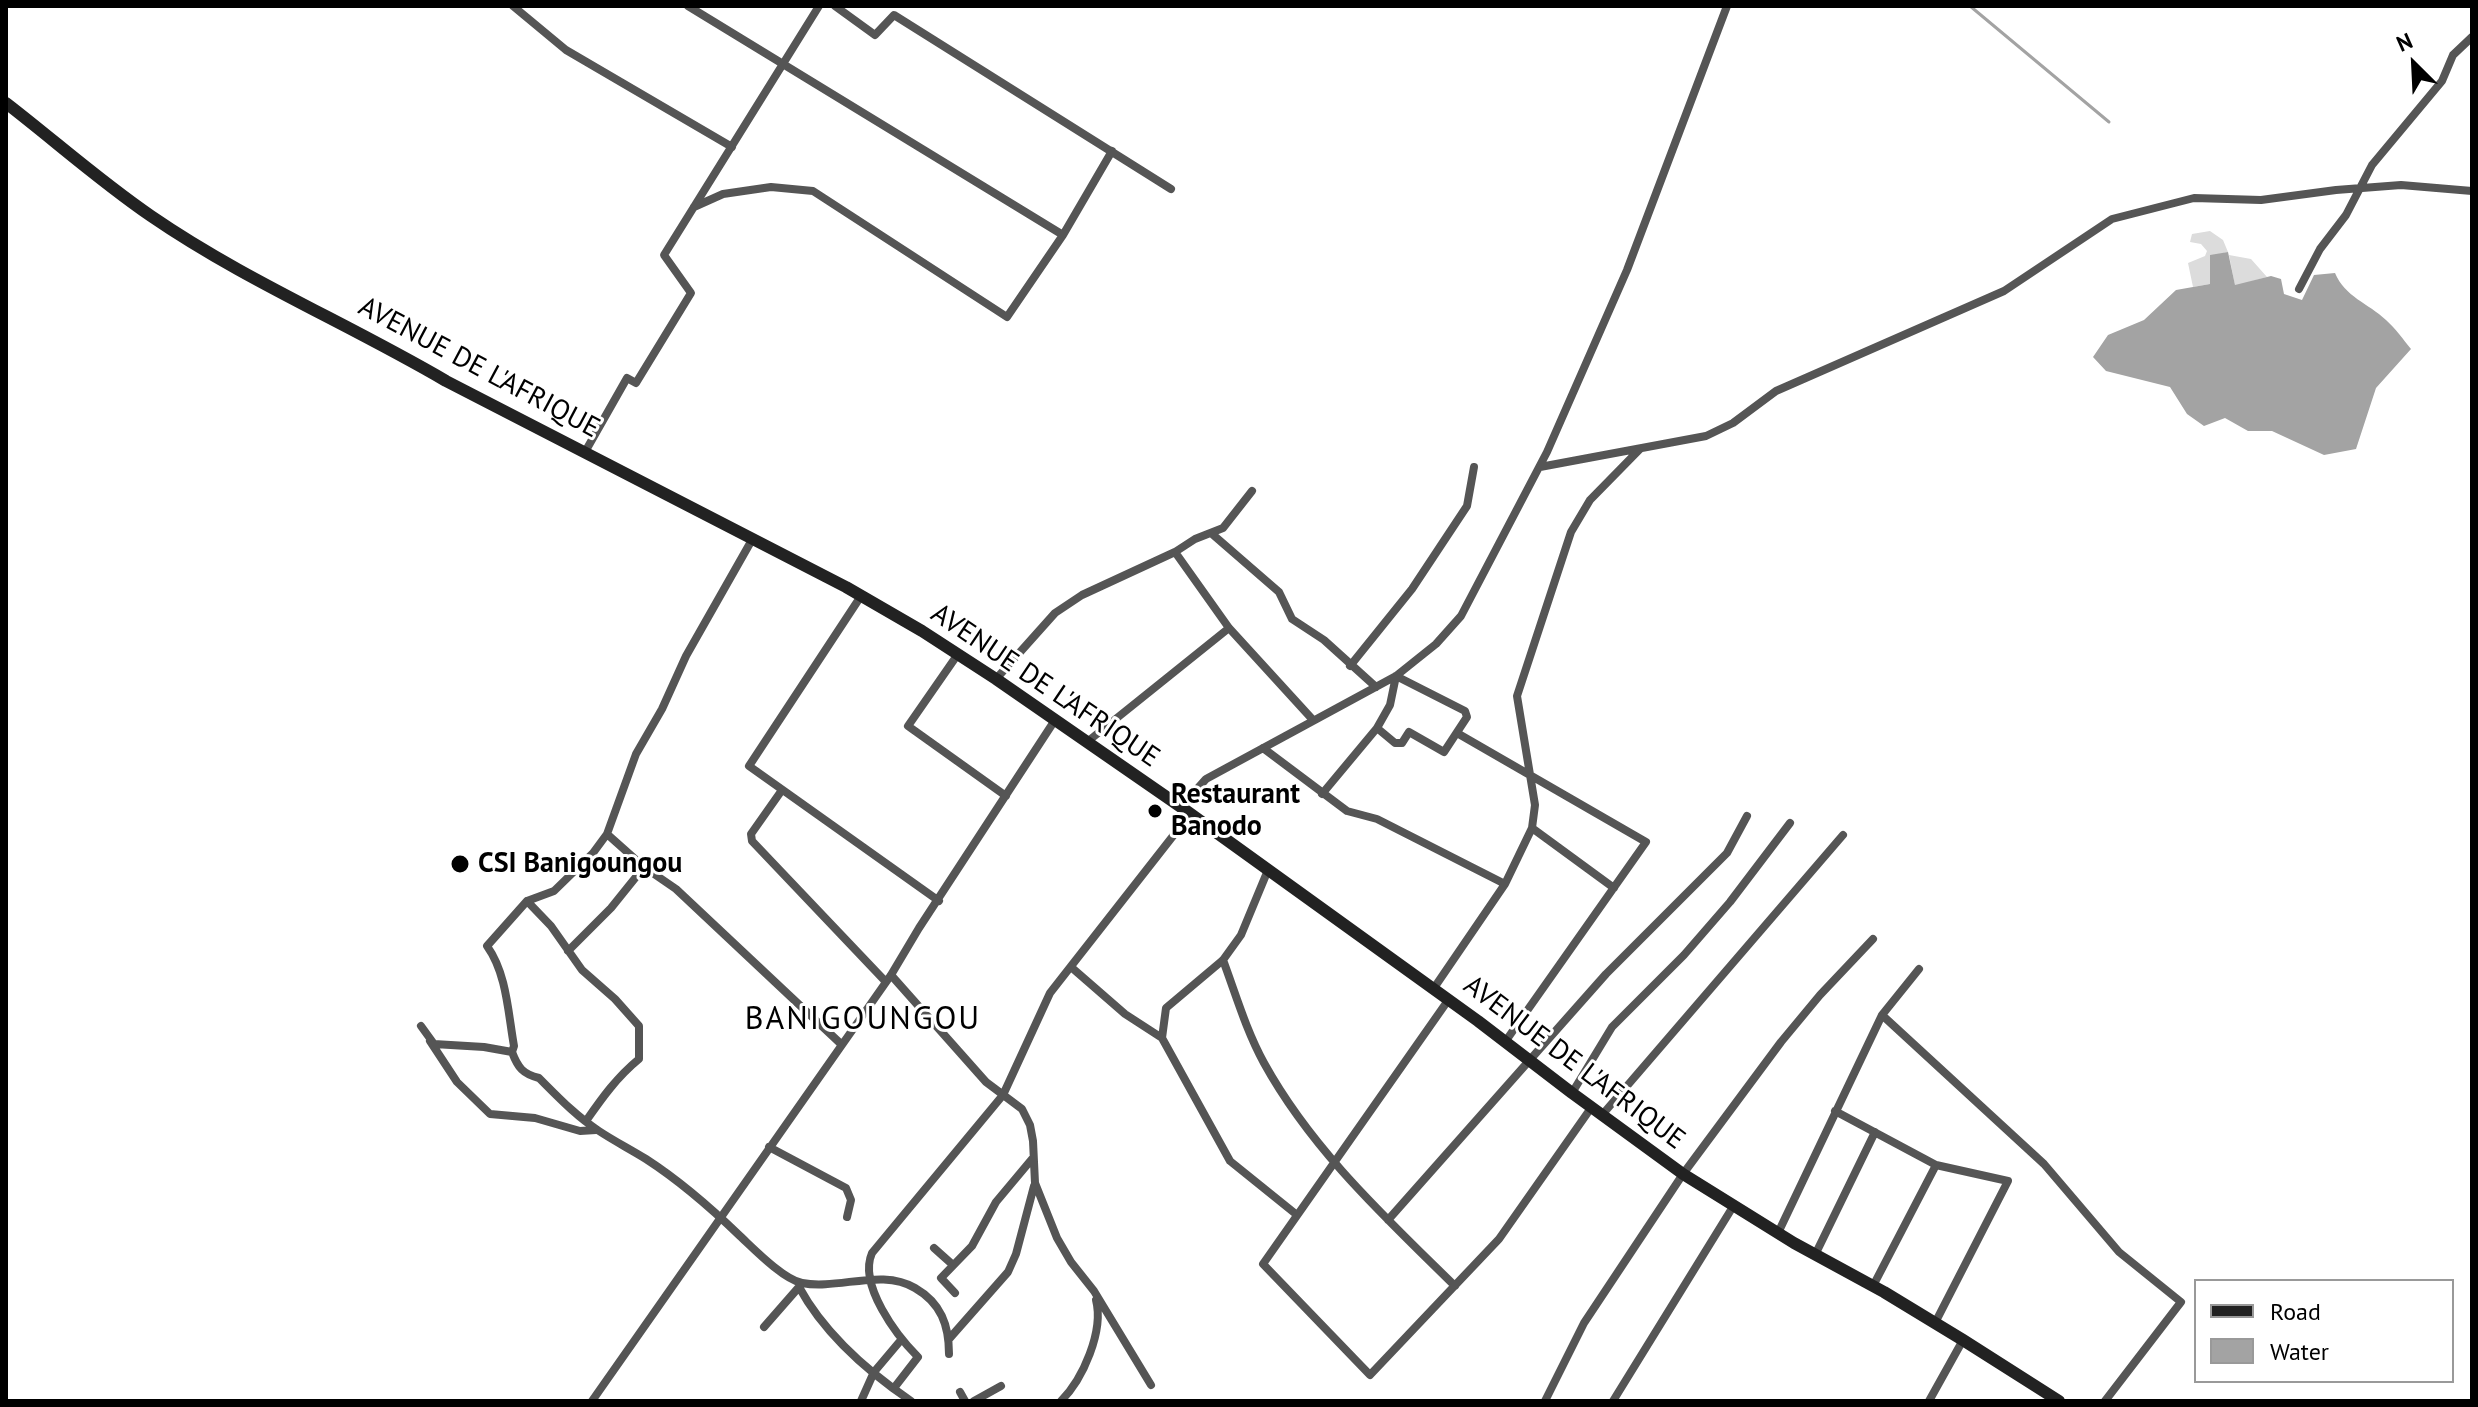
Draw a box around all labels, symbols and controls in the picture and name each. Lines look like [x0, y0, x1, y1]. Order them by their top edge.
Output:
north arrow [2374, 24, 2454, 104]
text: N [2392, 26, 2417, 58]
street label: AVENUE DE L'AFRIQUE [353, 290, 605, 446]
street label: AVENUE DE L'AFRIQUE [924, 597, 1166, 775]
place label: Restaurant Banodo [1171, 778, 1300, 844]
marker: Restaurant Banodo [1146, 802, 1164, 820]
place label: CSI Banigoungou [478, 847, 682, 881]
marker: CSI Banigoungou [449, 853, 471, 875]
street label: AVENUE DE L'AFRIQUE [1457, 969, 1691, 1157]
district label: BANIGOUNGOU [745, 1001, 981, 1039]
legend [2194, 1279, 2454, 1383]
text: Road [2270, 1296, 2321, 1327]
text: Water [2270, 1336, 2329, 1367]

